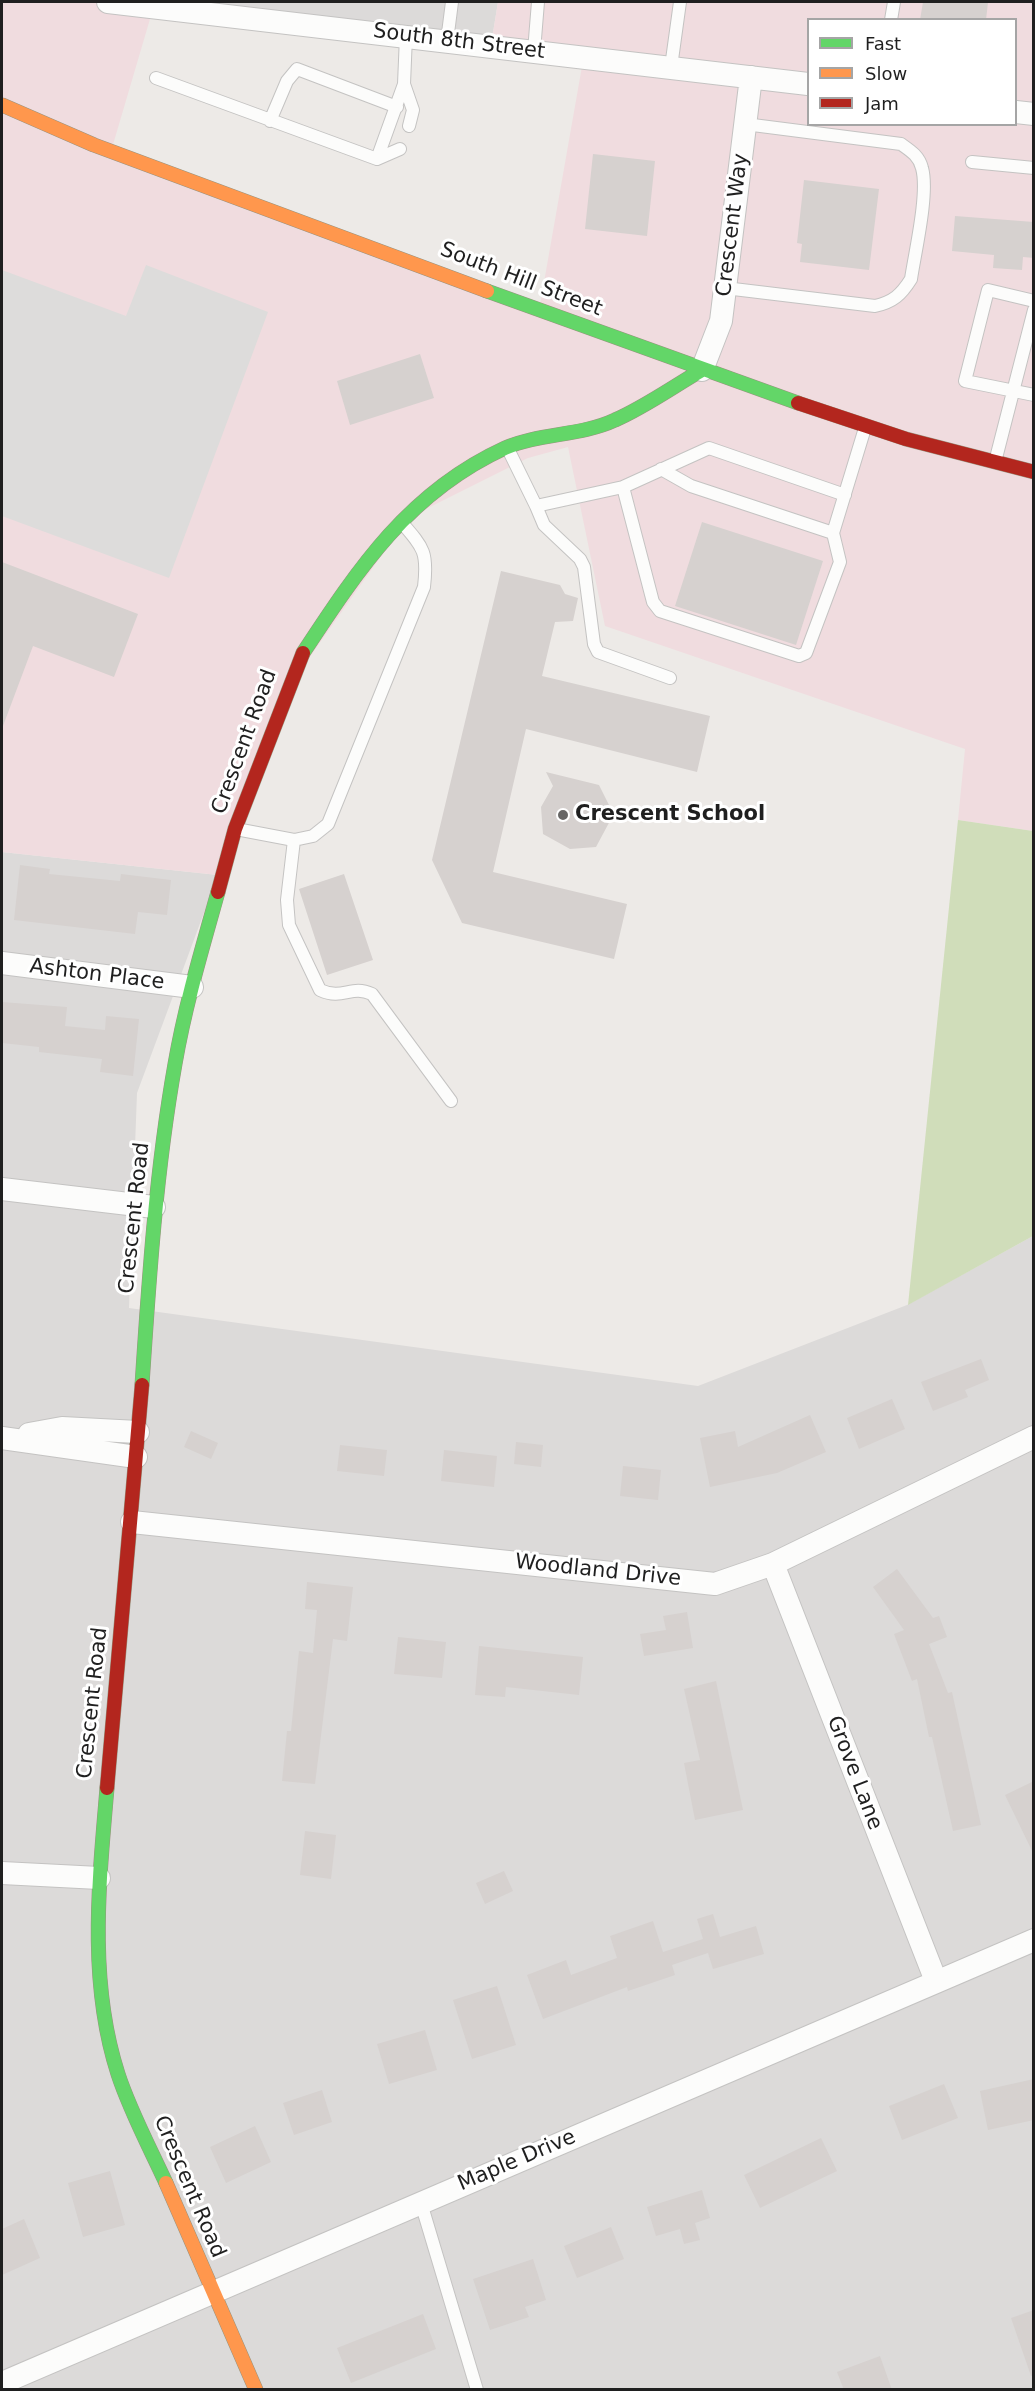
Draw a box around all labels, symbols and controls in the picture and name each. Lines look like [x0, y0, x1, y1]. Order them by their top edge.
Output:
legend [807, 18, 1017, 126]
street label: South 8th Street [372, 19, 546, 65]
text: Fast [865, 33, 901, 54]
text: Slow [865, 63, 907, 84]
text: Jam [865, 93, 899, 114]
street label: Crescent Way [712, 152, 754, 298]
street label: South Hill Street [436, 238, 606, 322]
street label: Crescent Road [207, 666, 283, 818]
place label: Crescent School [575, 802, 765, 828]
marker: Crescent School [556, 808, 570, 822]
street label: Ashton Place [28, 954, 166, 996]
street label: Crescent Road [115, 1141, 155, 1295]
street label: Woodland Drive [514, 1550, 682, 1592]
street label: Crescent Road [73, 1626, 113, 1780]
street label: Grove Lane [821, 1712, 887, 1834]
street label: Crescent Road [148, 2112, 230, 2262]
street label: Maple Drive [454, 2125, 580, 2197]

